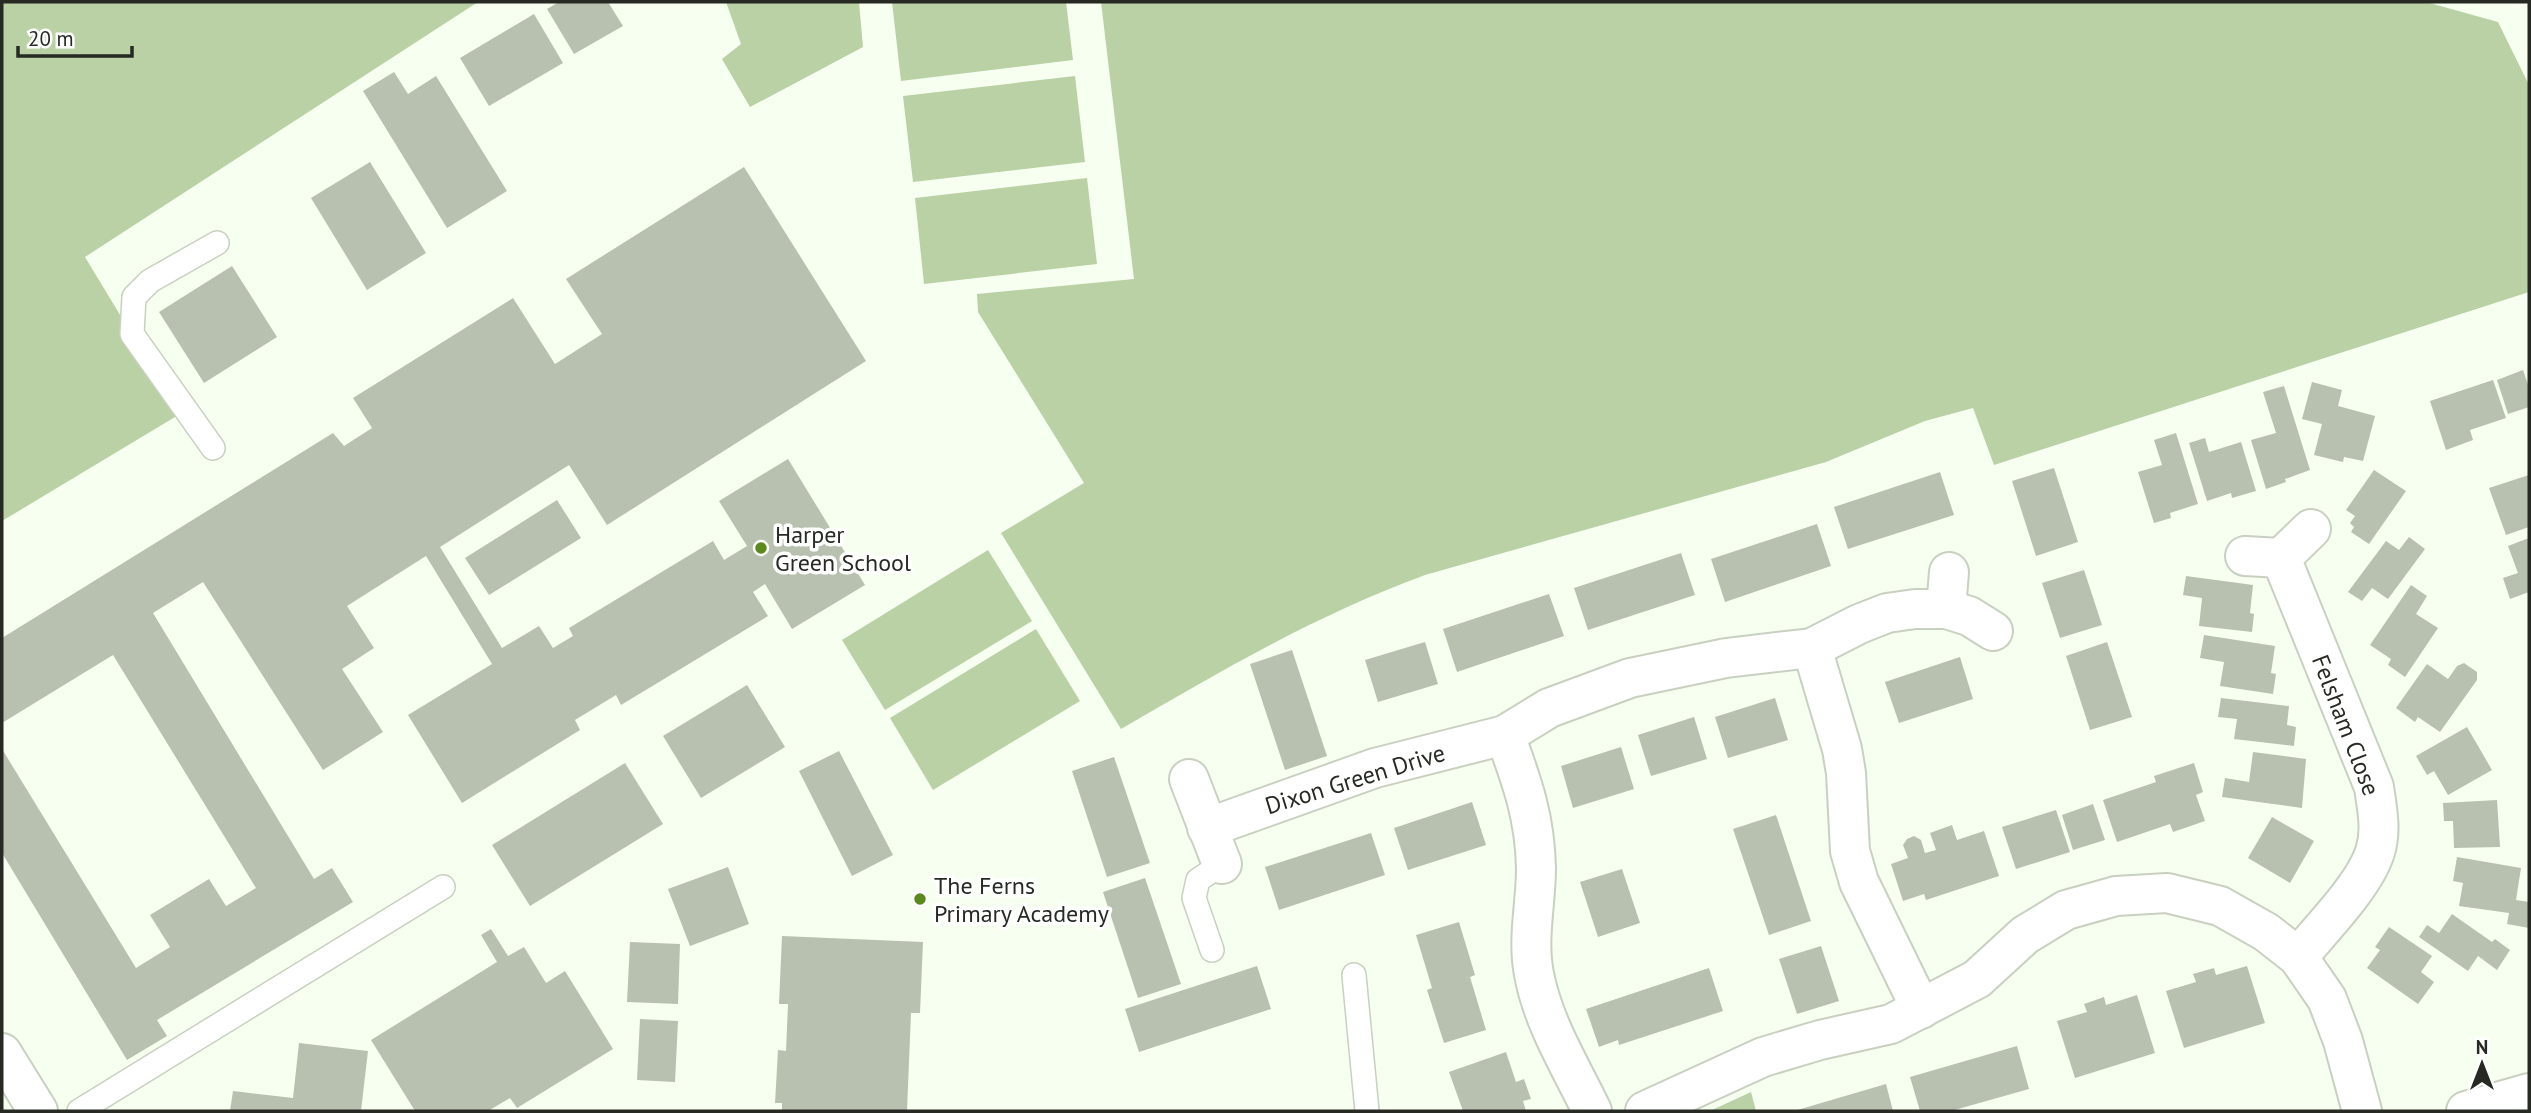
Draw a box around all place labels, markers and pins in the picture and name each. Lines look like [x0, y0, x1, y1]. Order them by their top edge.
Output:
place label: Harper Green School [775, 519, 911, 578]
marker: Harper Green School [753, 540, 769, 556]
place label: The Ferns Primary Academy [934, 870, 1109, 929]
marker: The Ferns Primary Academy [912, 891, 928, 907]

